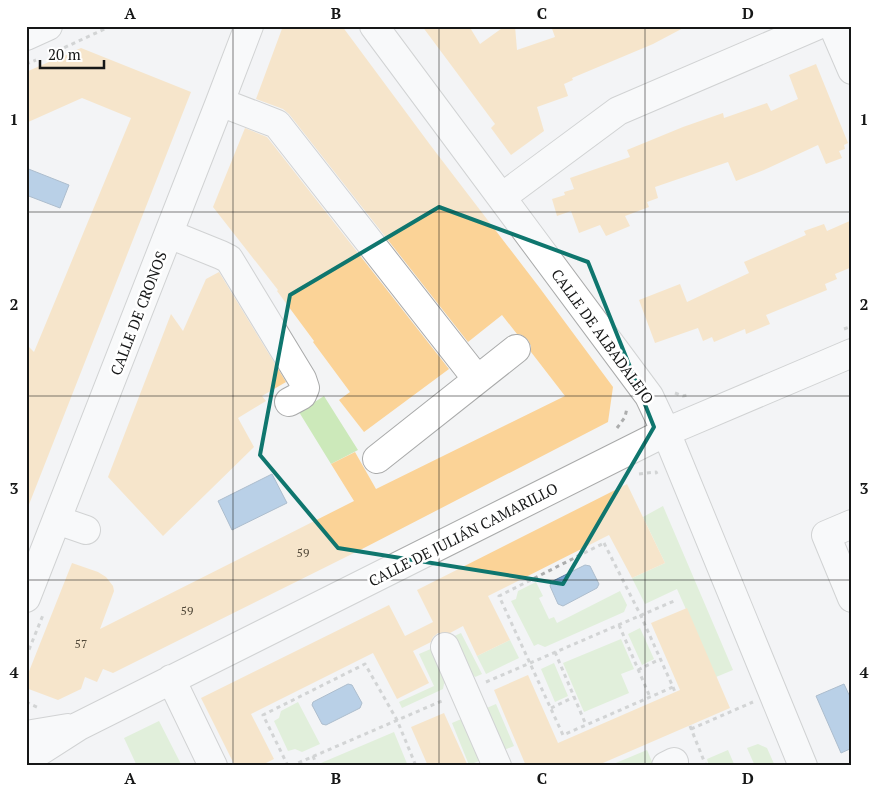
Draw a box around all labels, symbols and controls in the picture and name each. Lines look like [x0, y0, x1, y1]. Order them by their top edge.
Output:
text: A [124, 2, 136, 24]
text: B [331, 2, 341, 24]
text: C [537, 2, 547, 24]
text: D [742, 2, 754, 24]
scale bar [40, 38, 104, 70]
text: 20 m [48, 44, 81, 64]
text: 1 [9, 108, 19, 130]
text: 1 [859, 108, 869, 130]
street label: CALLE DE CRONOS [105, 248, 171, 378]
street label: CALLE DE ALBADALEJO [547, 264, 659, 408]
text: 2 [9, 293, 19, 315]
text: 2 [859, 293, 869, 315]
text: 3 [9, 477, 19, 499]
street label: CALLE DE JULIÁN CAMARILLO [365, 477, 561, 591]
text: 3 [859, 477, 869, 499]
house number: 59 [297, 545, 309, 560]
house number: 59 [181, 603, 193, 618]
house number: 57 [75, 636, 87, 651]
text: 4 [9, 661, 19, 683]
text: 4 [859, 661, 869, 683]
text: A [124, 767, 136, 789]
text: B [331, 767, 341, 789]
text: C [537, 767, 547, 789]
text: D [742, 767, 754, 789]

